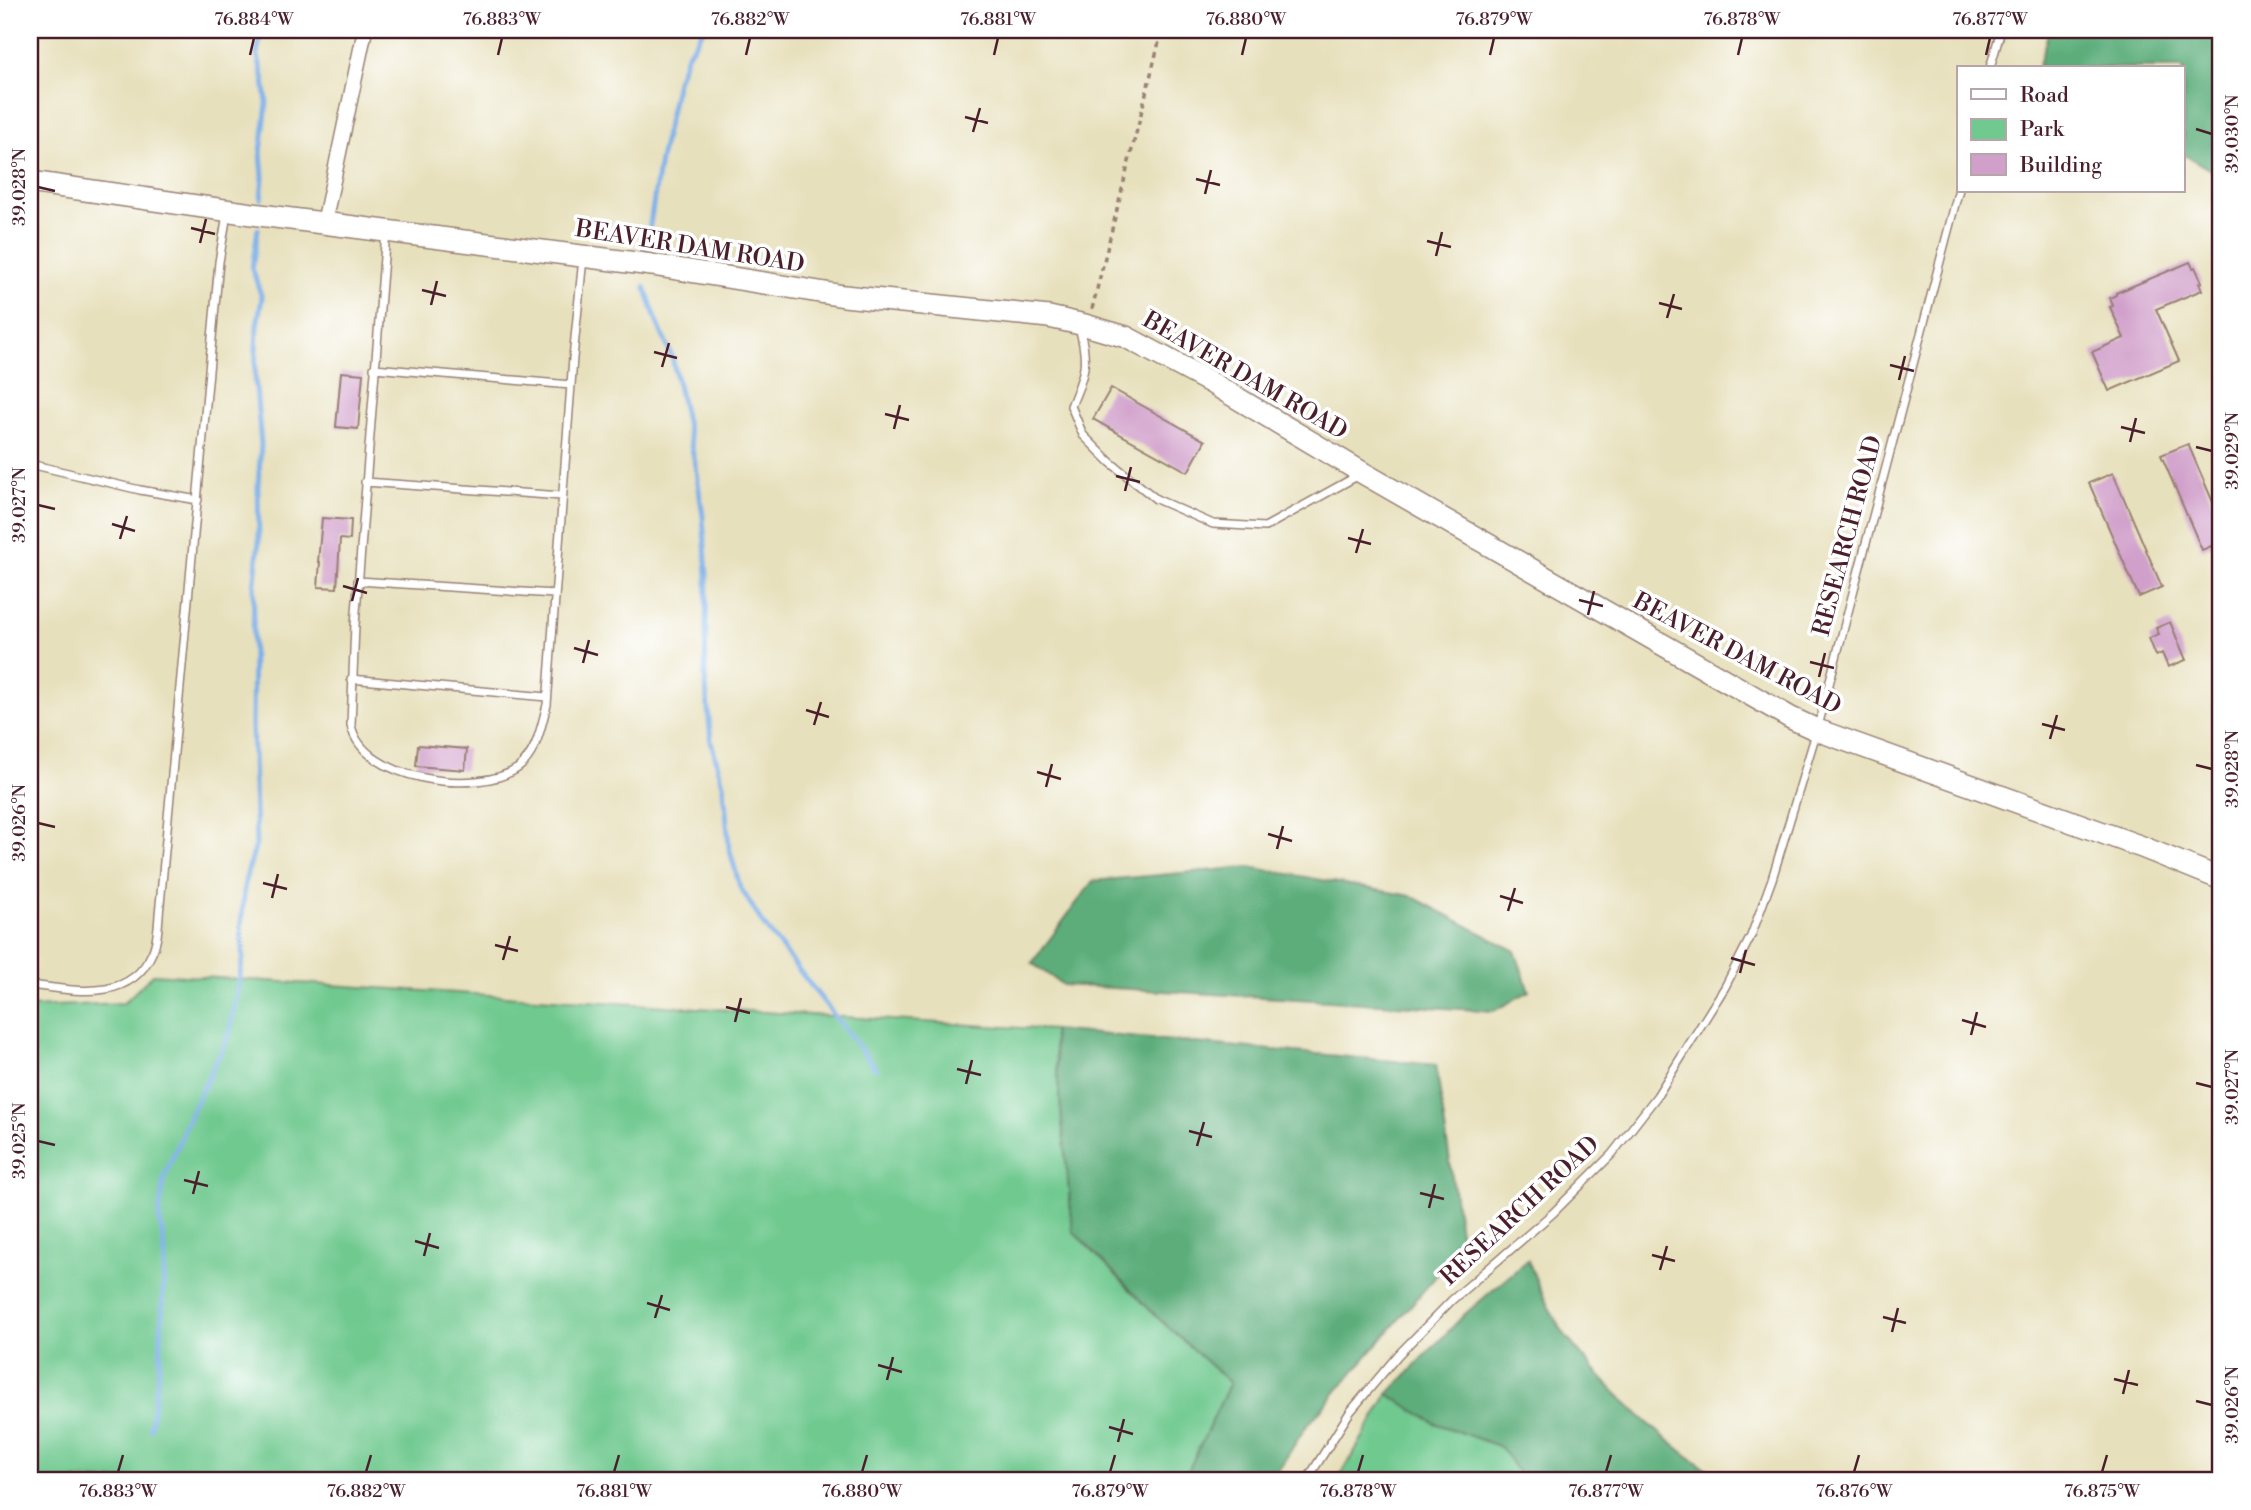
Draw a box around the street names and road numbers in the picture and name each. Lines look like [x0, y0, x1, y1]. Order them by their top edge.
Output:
street label: BEAVER DAM ROAD [572, 214, 807, 280]
street label: BEAVER DAM ROAD [1136, 305, 1353, 447]
street label: RESEARCH ROAD [1807, 432, 1889, 640]
street label: BEAVER DAM ROAD [1627, 586, 1846, 722]
street label: RESEARCH ROAD [1434, 1130, 1606, 1292]

